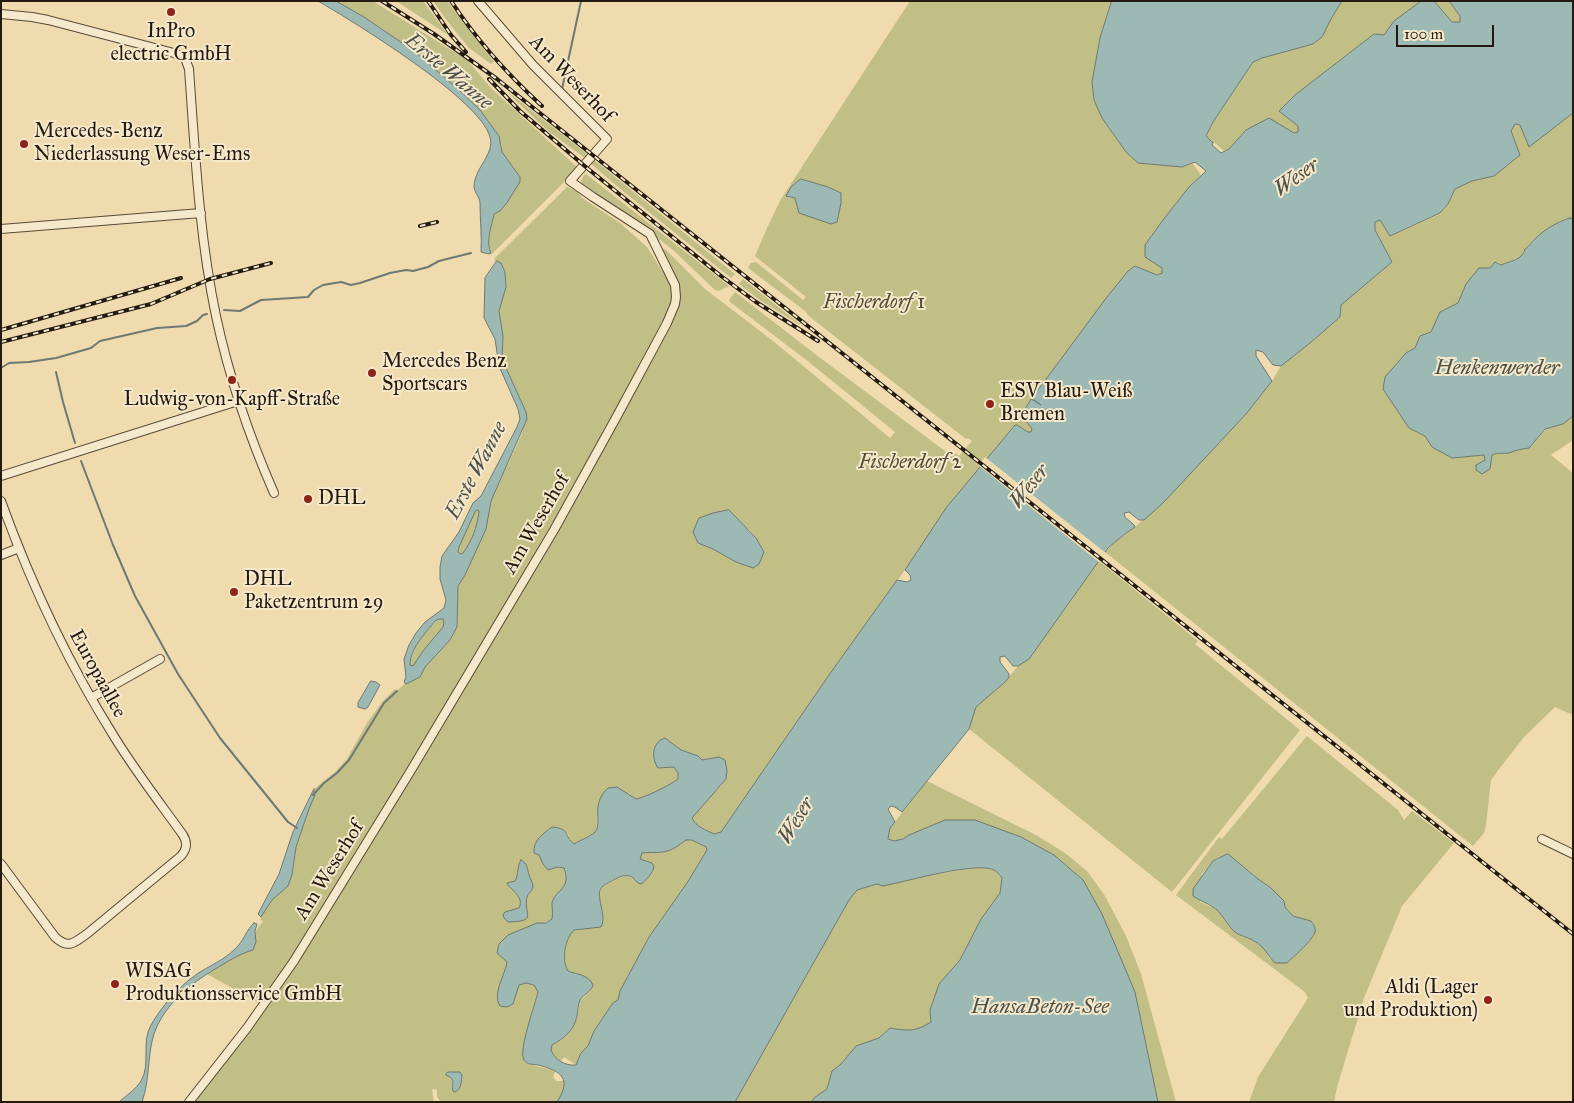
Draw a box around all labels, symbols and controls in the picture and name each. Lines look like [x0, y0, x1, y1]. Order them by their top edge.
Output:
marker: InPro electric GmbH [165, 6, 177, 18]
scale bar [1399, 15, 1496, 47]
place label: InPro electric GmbH [110, 20, 232, 67]
text: 100 m [1404, 25, 1443, 43]
water label: Erste Wanne [399, 28, 497, 116]
street label: Am Weserhof [523, 30, 619, 128]
place label: Mercedes-Benz Niederlassung Weser-Ems [34, 120, 250, 167]
marker: Mercedes-Benz Niederlassung Weser-Ems [18, 138, 30, 150]
water label: Weser [1269, 153, 1325, 203]
park label: Fischerdorf 1 [823, 291, 925, 315]
place label: Mercedes Benz Sportscars [382, 350, 507, 397]
water label: Henkenwerder [1435, 356, 1559, 382]
marker: Mercedes Benz Sportscars [366, 367, 378, 379]
marker: Ludwig-von-Kapff-Straße [226, 374, 238, 386]
place label: ESV Blau-Weiß Bremen [1000, 380, 1132, 427]
place label: Ludwig-von-Kapff-Straße [124, 388, 340, 412]
marker: ESV Blau-Weiß Bremen [984, 398, 996, 410]
water label: Erste Wanne [441, 418, 513, 524]
park label: Fischerdorf 2 [858, 451, 962, 475]
water label: Weser [1005, 460, 1055, 514]
street label: Am Weserhof [499, 470, 575, 578]
place label: DHL [318, 487, 366, 511]
marker: DHL [302, 493, 314, 505]
place label: DHL Paketzentrum 29 [244, 568, 383, 615]
marker: DHL Paketzentrum 29 [228, 586, 240, 598]
street label: Europaallee [63, 626, 131, 722]
water label: Weser [773, 793, 821, 849]
street label: Am Weserhof [290, 817, 370, 925]
place label: WISAG Produktionsservice GmbH [125, 960, 342, 1007]
place label: Aldi (Lager und Produktion) [1344, 976, 1478, 1023]
marker: WISAG Produktionsservice GmbH [109, 978, 121, 990]
marker: Aldi (Lager und Produktion) [1482, 994, 1494, 1006]
water label: HansaBeton-See [971, 995, 1109, 1021]

